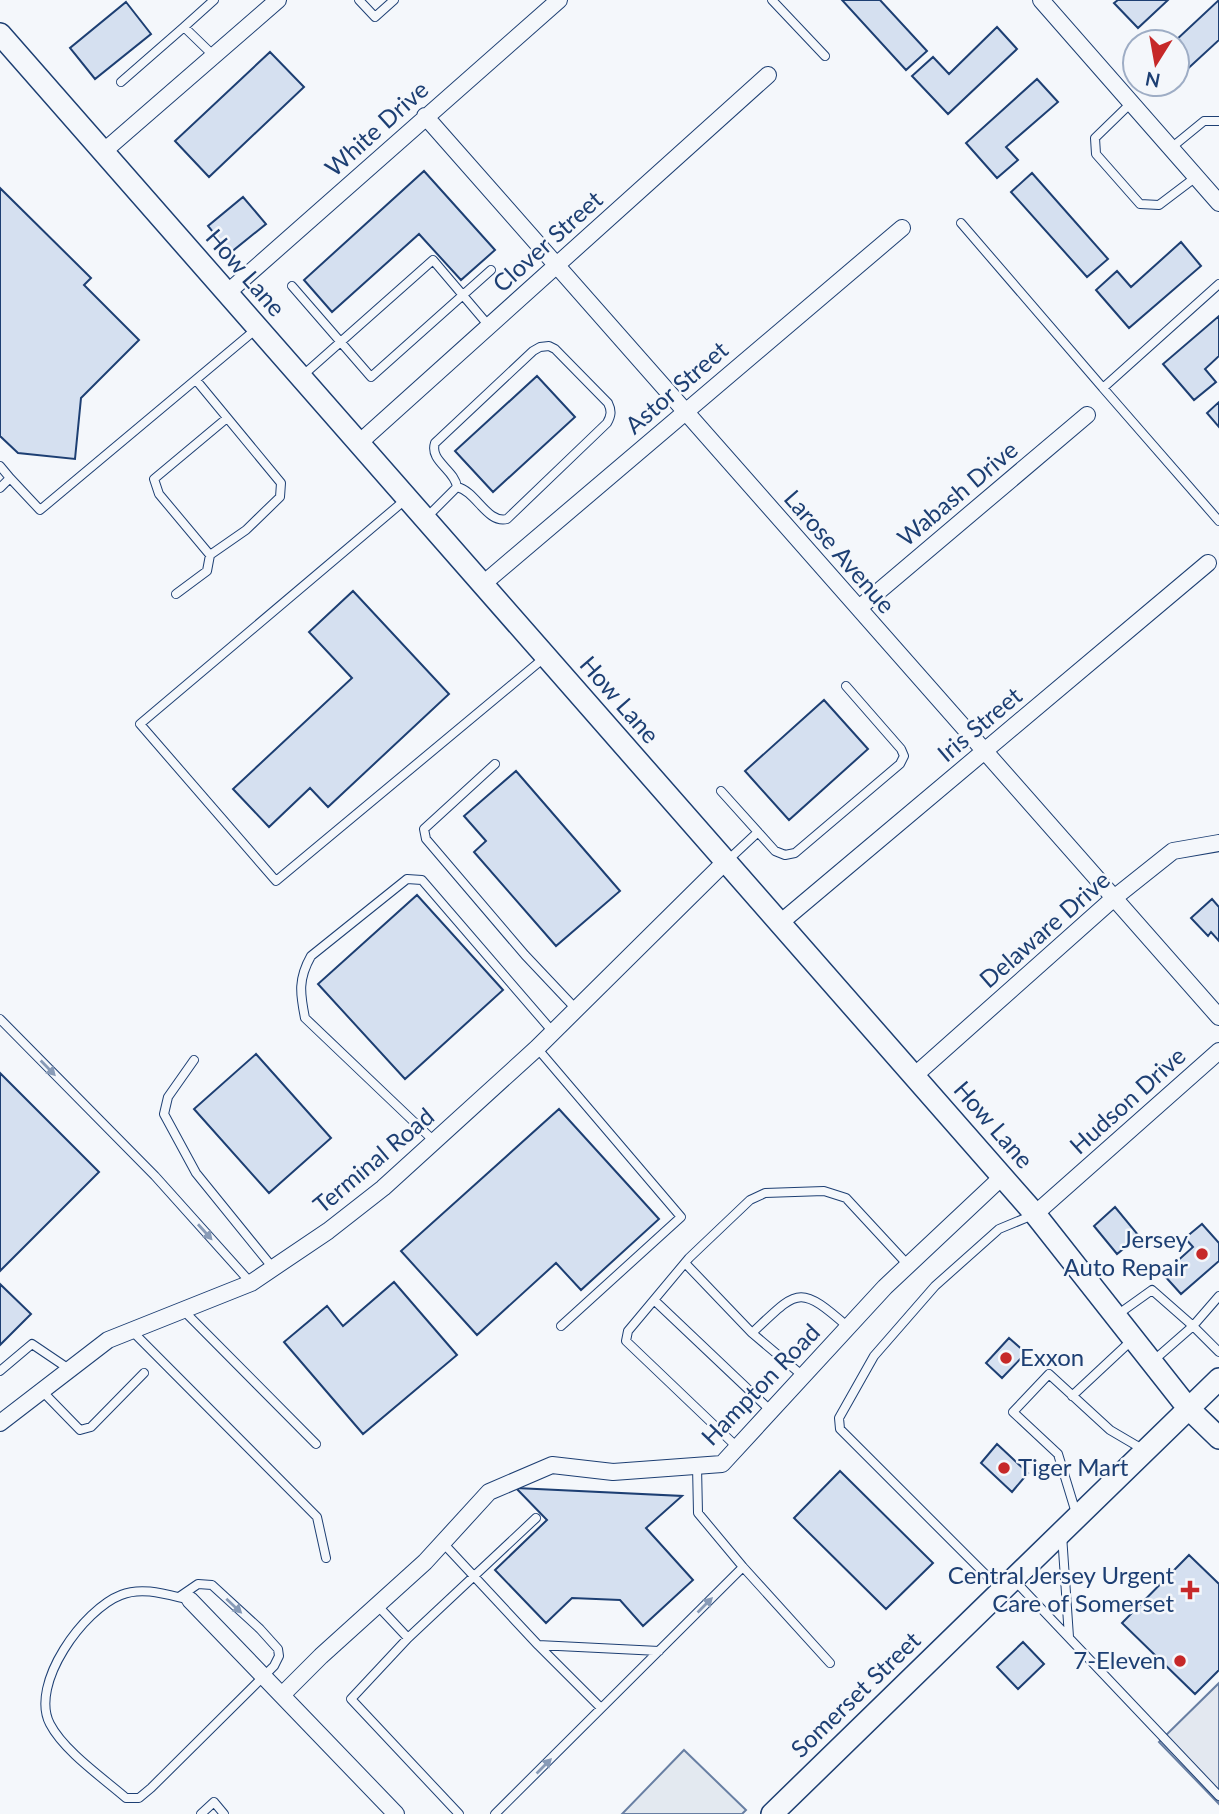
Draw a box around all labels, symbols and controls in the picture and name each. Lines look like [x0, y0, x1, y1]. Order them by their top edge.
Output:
north arrow [1121, 28, 1191, 98]
text: N [1143, 67, 1162, 93]
street label: White Drive [319, 74, 433, 182]
street label: Clover Street [486, 184, 608, 298]
street label: How Lane [200, 222, 292, 322]
street label: Astor Street [619, 334, 734, 439]
street label: Wabash Drive [891, 434, 1023, 552]
street label: Larose Avenue [779, 483, 902, 619]
street label: How Lane [574, 649, 666, 749]
street label: Iris Street [931, 680, 1027, 767]
street label: Delaware Drive [973, 864, 1115, 993]
street label: Hudson Drive [1063, 1040, 1191, 1159]
one-way arrow [39, 1059, 56, 1076]
street label: How Lane [948, 1074, 1040, 1174]
street label: Terminal Road [307, 1101, 439, 1219]
one-way arrow [197, 1223, 213, 1241]
place label: Jersey Auto Repair [1064, 1224, 1189, 1281]
marker: Jersey Auto Repair [1194, 1246, 1210, 1262]
street label: Hampton Road [695, 1317, 825, 1451]
place label: Exxon [1020, 1342, 1084, 1371]
marker: Exxon [998, 1350, 1014, 1366]
place label: Tiger Mart [1018, 1452, 1129, 1481]
marker: Tiger Mart [996, 1460, 1012, 1476]
place label: Central Jersey Urgent Care of Somerset [948, 1560, 1174, 1617]
marker: Central Jersey Urgent Care of Somerset [1180, 1580, 1200, 1600]
one-way arrow [225, 1597, 242, 1613]
one-way arrow [696, 1597, 712, 1614]
street label: Somerset Street [784, 1625, 926, 1763]
place label: 7-Eleven [1073, 1645, 1166, 1674]
marker: 7-Eleven [1172, 1653, 1188, 1669]
one-way arrow [535, 1757, 552, 1774]

